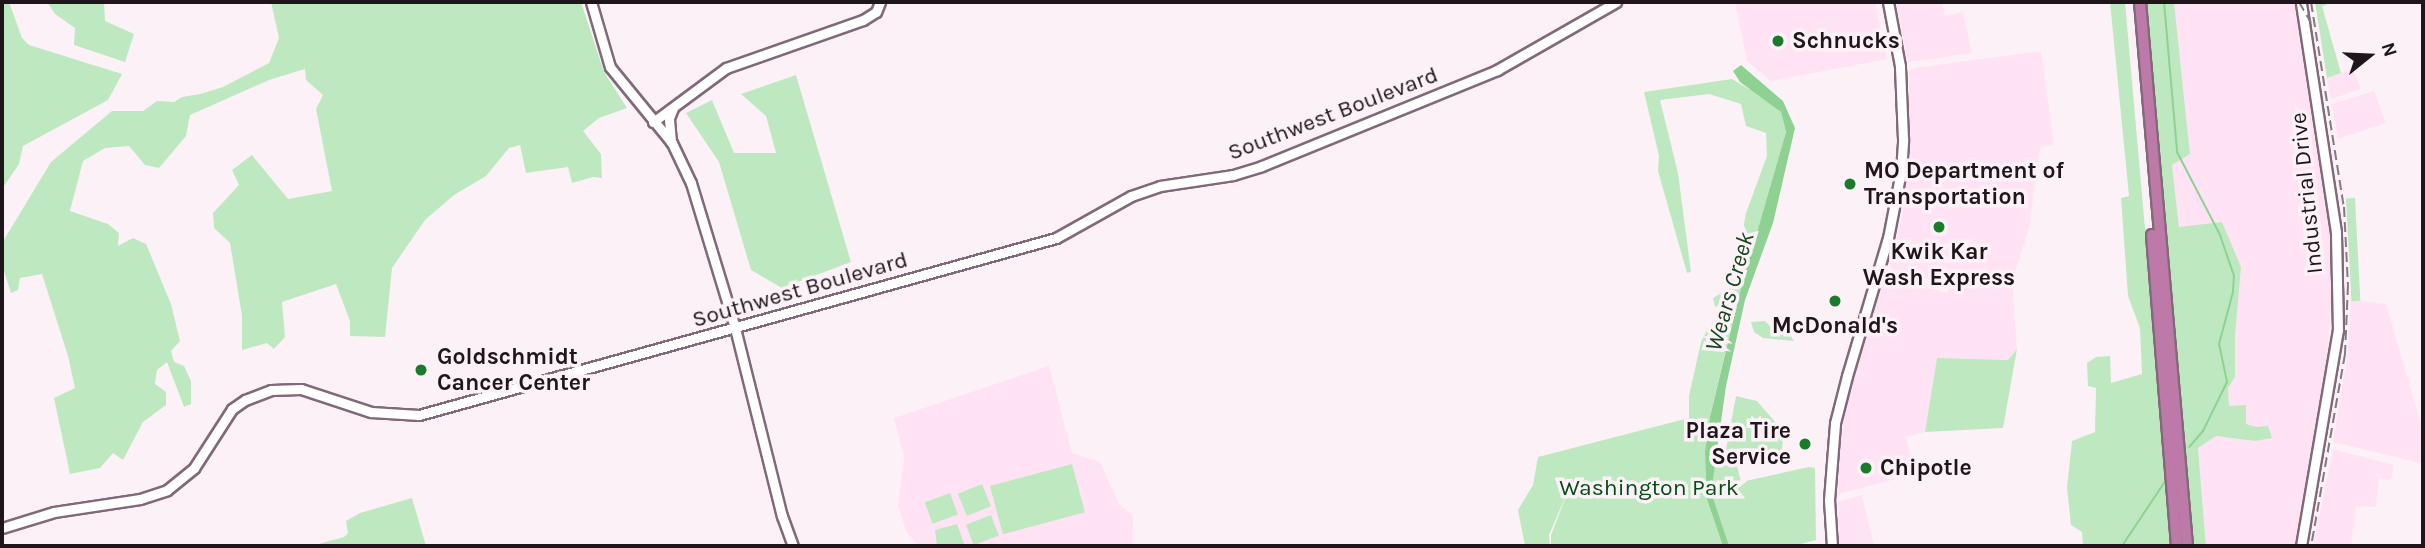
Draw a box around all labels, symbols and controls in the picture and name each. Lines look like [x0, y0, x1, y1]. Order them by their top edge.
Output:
north arrow [2334, 21, 2404, 91]
place label: Schnucks [1792, 27, 1900, 55]
marker: Schnucks [1770, 33, 1786, 49]
text: N [2376, 40, 2402, 59]
street label: Southwest Boulevard [1224, 61, 1442, 167]
street label: Industrial Drive [2285, 111, 2329, 275]
place label: MO Department of Transportation [1864, 157, 2064, 211]
marker: MO Department of Transportation [1842, 176, 1858, 192]
marker: Kwik Kar Wash Express [1931, 219, 1947, 235]
water label: Wears Creek [1699, 229, 1761, 355]
place label: Kwik Kar Wash Express [1863, 238, 2015, 292]
street label: Southwest Boulevard [689, 246, 911, 334]
marker: McDonald's [1827, 293, 1843, 309]
place label: McDonald's [1772, 312, 1898, 340]
place label: Goldschmidt Cancer Center [437, 343, 590, 397]
marker: Goldschmidt Cancer Center [411, 360, 431, 380]
place label: Plaza Tire Service [1686, 417, 1791, 471]
marker: Plaza Tire Service [1797, 436, 1813, 452]
place label: Chipotle [1880, 454, 1972, 482]
marker: Chipotle [1858, 460, 1874, 476]
park label: Washington Park [1559, 474, 1739, 502]

